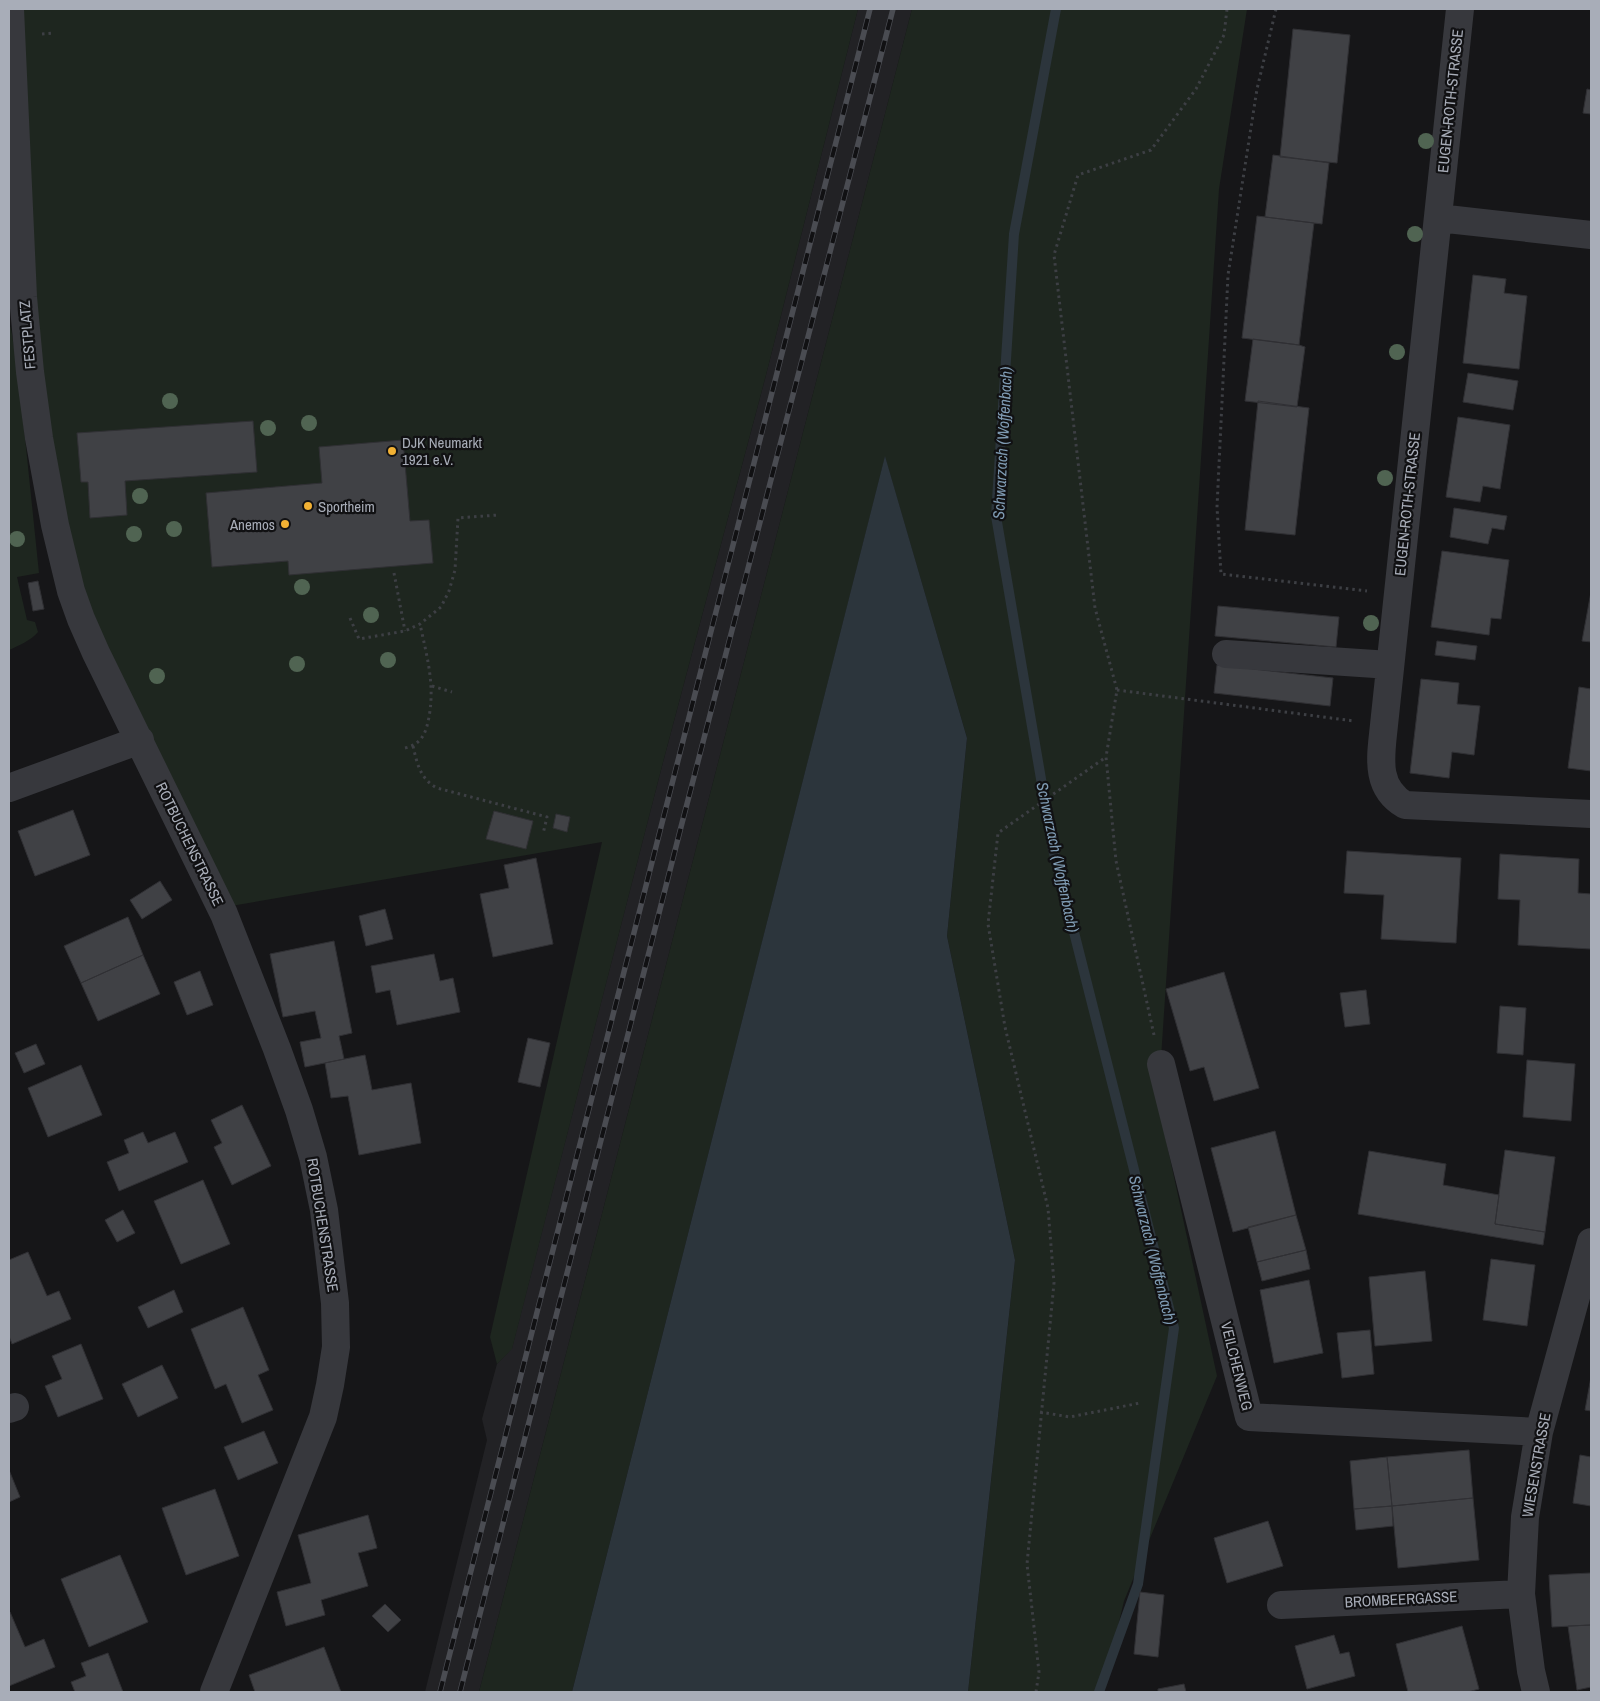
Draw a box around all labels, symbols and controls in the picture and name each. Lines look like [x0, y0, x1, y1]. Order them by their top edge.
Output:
street label: EUGEN-ROTH-STRASSE [1432, 28, 1468, 174]
street label: FESTPLATZ [13, 299, 40, 370]
water label: Schwarzach (Woffenbach) [987, 366, 1017, 520]
street label: EUGEN-ROTH-STRASSE [1389, 431, 1425, 577]
place label: DJK Neumarkt 1921 e.V. [402, 432, 483, 470]
marker: DJK Neumarkt 1921 e.V. [386, 445, 398, 457]
place label: Sportheim [318, 496, 375, 517]
marker: Sportheim [302, 500, 314, 512]
place label: Anemos [229, 514, 275, 535]
marker: Anemos [279, 518, 291, 530]
street label: ROTBUCHENSTRASSE [151, 779, 229, 909]
water label: Schwarzach (Woffenbach) [1031, 780, 1085, 934]
street label: ROTBUCHENSTRASSE [302, 1157, 344, 1293]
water label: Schwarzach (Woffenbach) [1124, 1173, 1182, 1327]
street label: VEILCHENWEG [1216, 1319, 1258, 1413]
street label: WIESENSTRASSE [1516, 1411, 1556, 1519]
street label: BROMBEERGASSE [1344, 1586, 1458, 1612]

